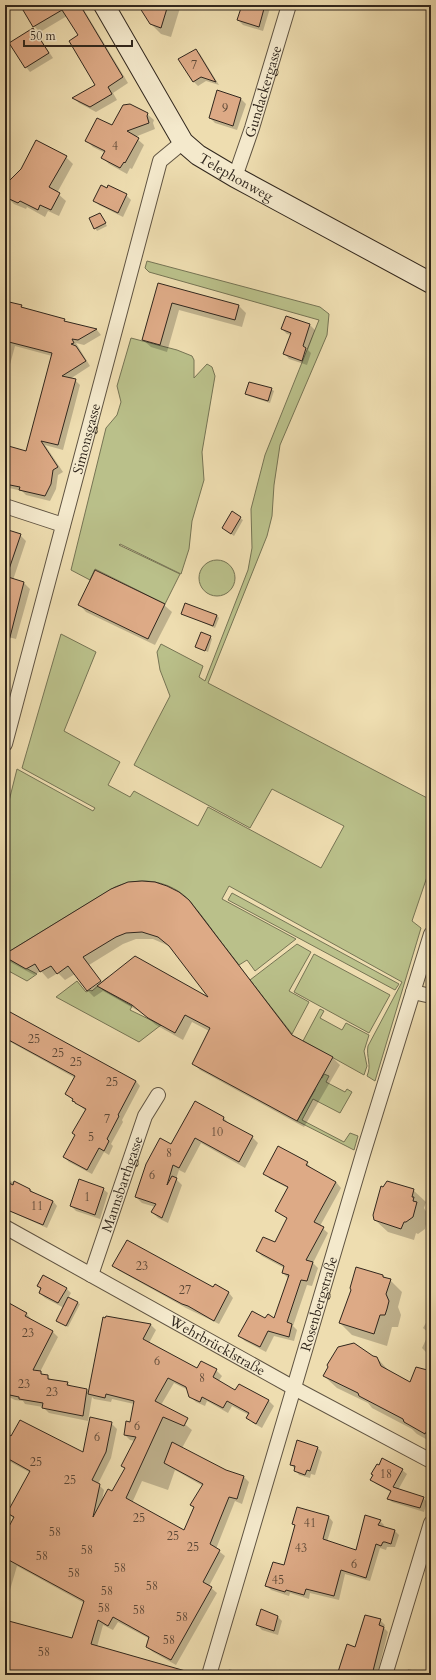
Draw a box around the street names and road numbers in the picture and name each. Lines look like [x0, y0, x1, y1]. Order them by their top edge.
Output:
street label: Gundackergasse [240, 43, 286, 140]
street label: Telephonweg [195, 149, 277, 206]
street label: Simonsgasse [68, 401, 105, 476]
street label: Mannsbarthgasse [97, 1134, 147, 1235]
street label: Rosenbergstraße [296, 1254, 342, 1354]
street label: Wehrbrücklstraße [165, 1311, 269, 1380]

